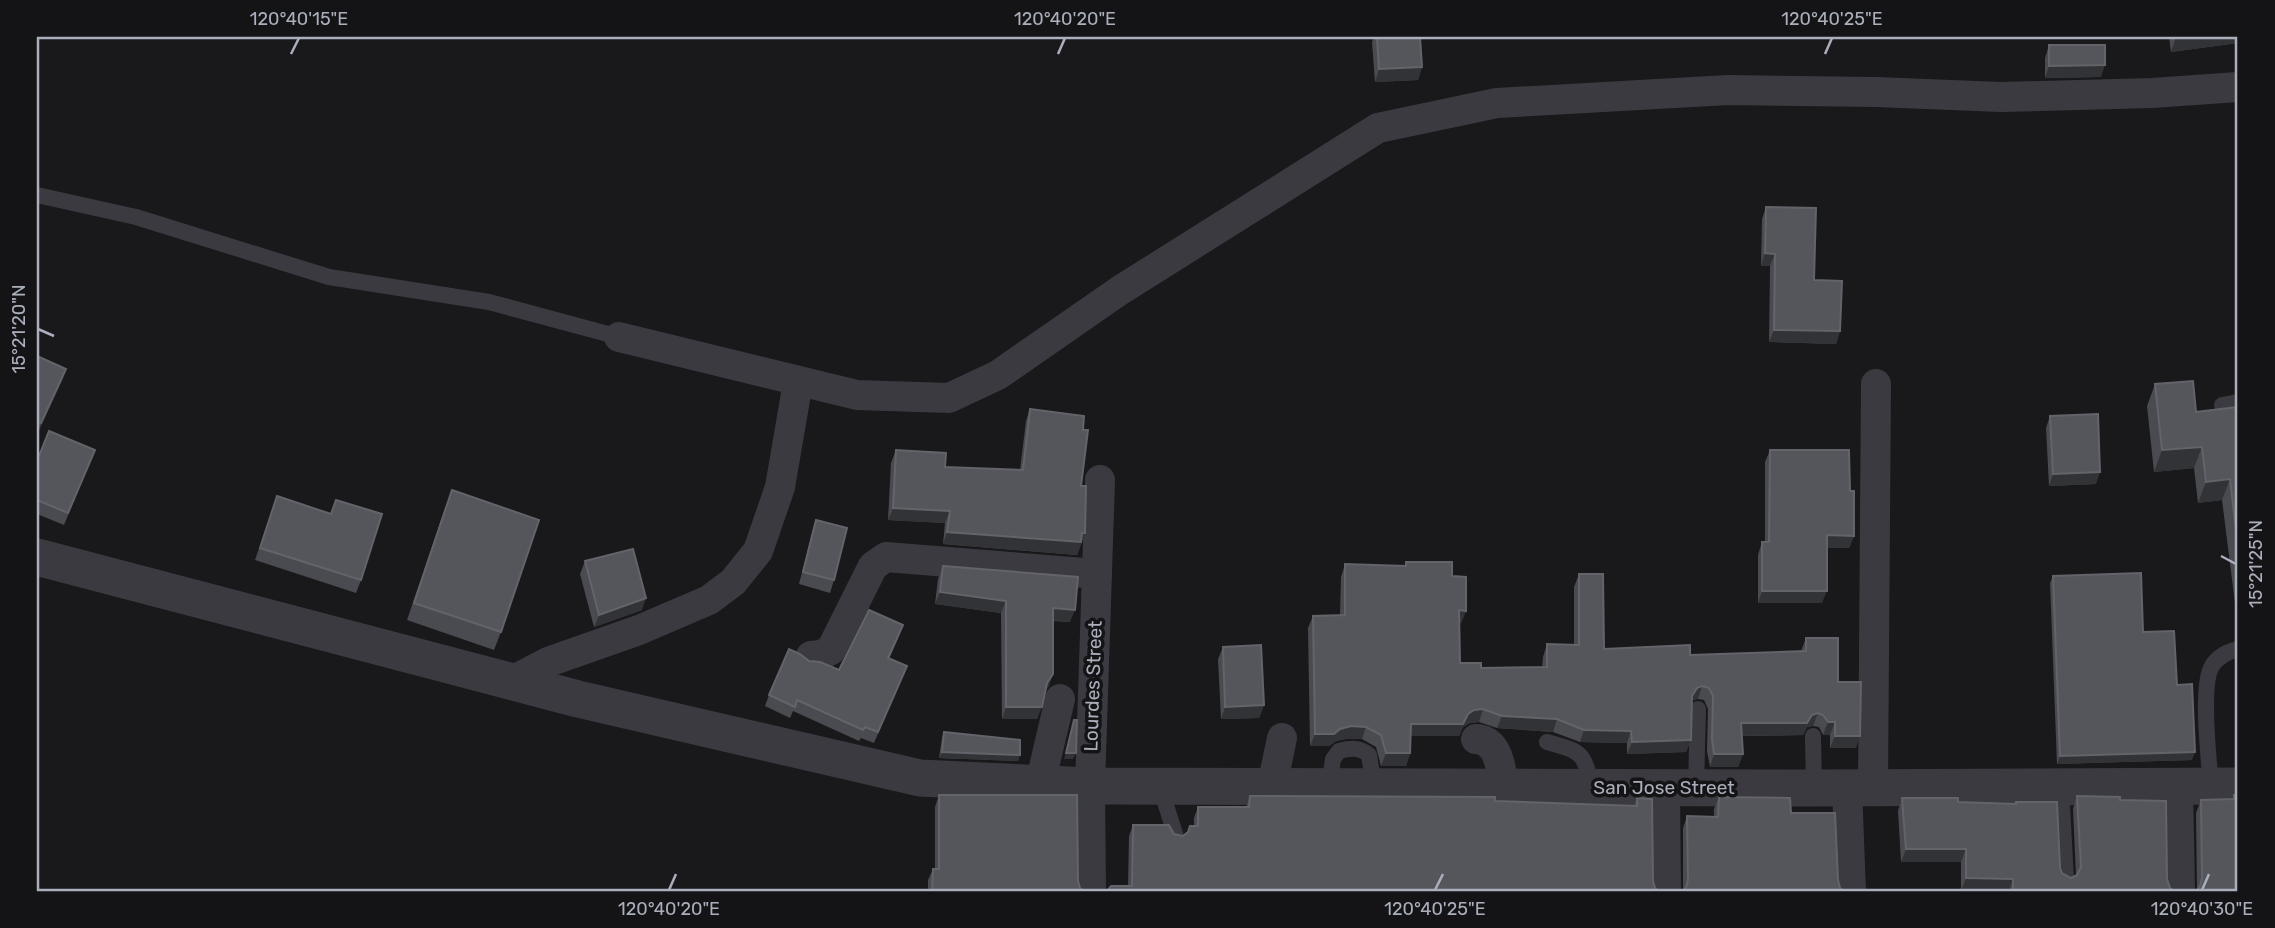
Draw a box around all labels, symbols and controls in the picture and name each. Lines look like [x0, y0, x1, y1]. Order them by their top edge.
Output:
text: 120°40'15"E [250, 8, 348, 30]
text: 120°40'20"E [1014, 8, 1116, 30]
text: 120°40'25"E [1781, 8, 1883, 30]
text: 15°21'20"N [8, 285, 30, 373]
text: 15°21'25"N [2245, 520, 2267, 608]
street label: Lourdes Street [1079, 620, 1107, 752]
street label: San Jose Street [1593, 776, 1735, 799]
text: 120°40'20"E [618, 898, 720, 920]
text: 120°40'25"E [1384, 898, 1486, 920]
text: 120°40'30"E [2151, 898, 2253, 920]

